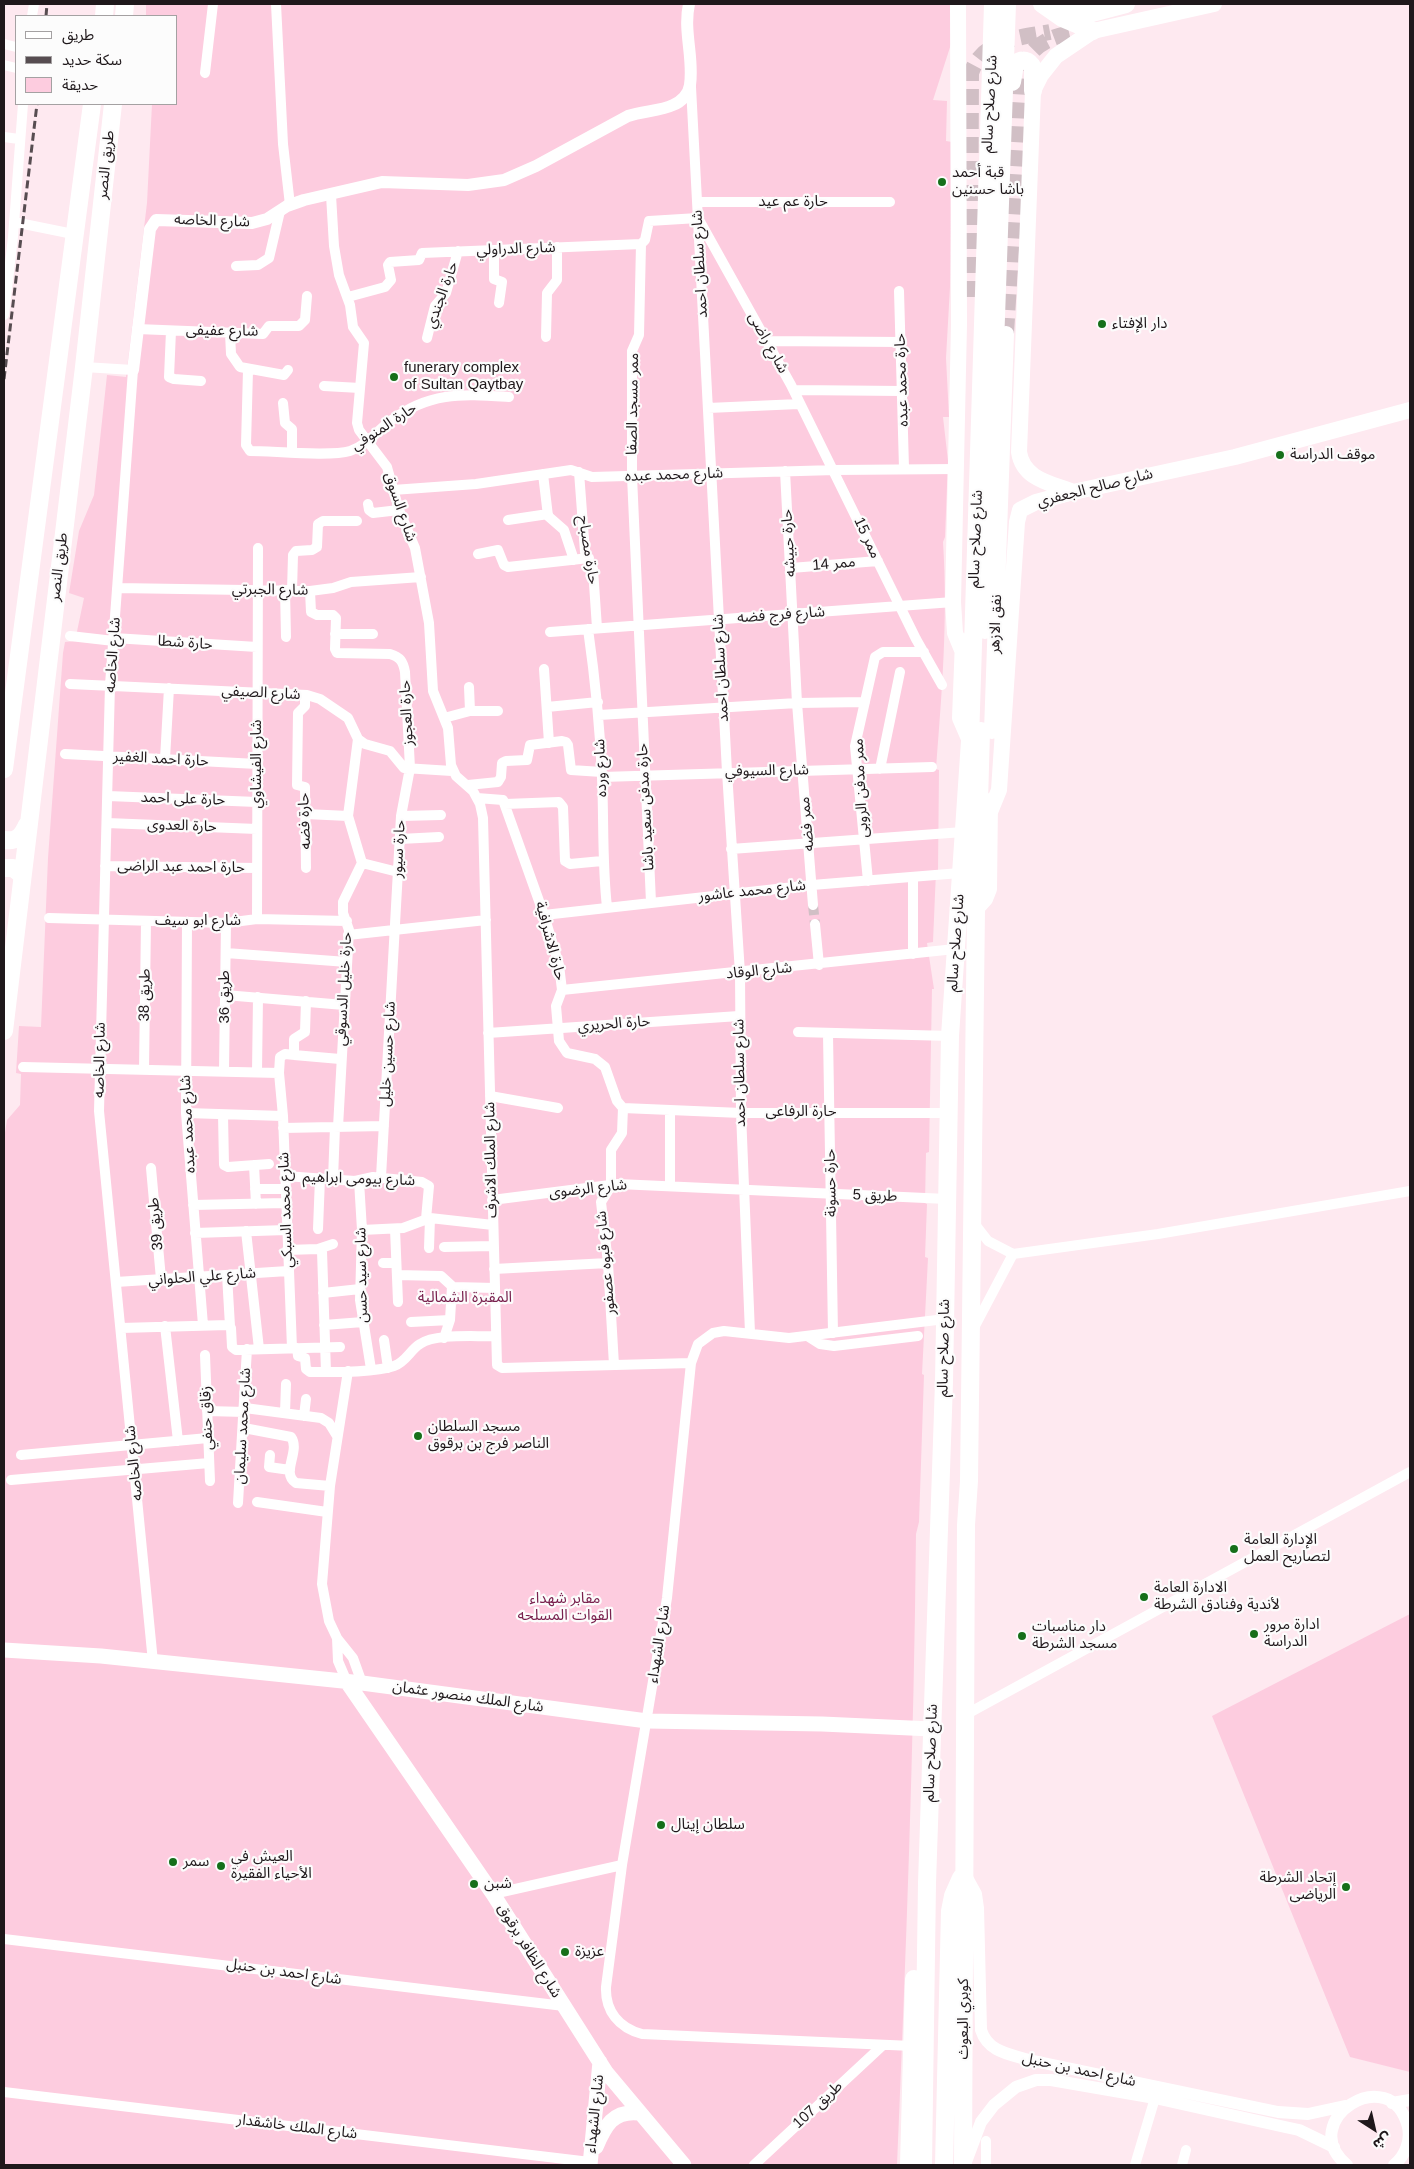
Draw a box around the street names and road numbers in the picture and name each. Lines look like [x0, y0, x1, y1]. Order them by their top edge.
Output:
street label: شارع صلاح سالم [978, 55, 1002, 153]
street label: طريق النصر [93, 130, 119, 200]
street label: حارة عم عيد [758, 193, 828, 211]
street label: شارع سلطان احمد [688, 210, 712, 318]
street label: شارع الخاصه [174, 211, 250, 231]
street label: شارع الدراولي [476, 239, 556, 259]
street label: حارة الجندي [422, 259, 462, 331]
street label: شارع راضى [744, 309, 792, 377]
street label: شارع عفيفى [186, 321, 258, 341]
street label: حارة محمد عبده [891, 333, 913, 427]
street label: ممر مسجد الصفا [623, 353, 643, 455]
street label: حارة المنوفي [348, 399, 420, 455]
street label: شارع محمد عبده [625, 464, 723, 486]
street label: شارع صالح الجعفري [1035, 465, 1155, 511]
street label: شارع السوق [380, 470, 420, 544]
street label: شارع صلاح سالم [965, 490, 987, 588]
street label: حارة حبيشه [778, 509, 800, 577]
street label: حارة مصباح [574, 514, 602, 586]
street label: ممر 15 [850, 515, 884, 561]
street label: طريق النصر [46, 532, 72, 602]
street label: ممر 14 [812, 553, 856, 575]
street label: شارع الجبرتي [232, 580, 308, 600]
street label: نفق الازهر [986, 594, 1006, 654]
street label: شارع فرج فضه [736, 603, 826, 627]
street label: شارع سلطان احمد [709, 614, 733, 722]
street label: شارع الخاصه [101, 617, 125, 693]
street label: حارة شطا [157, 632, 213, 654]
street label: حارة العجوز [396, 680, 418, 746]
street label: شارع الصيفي [221, 682, 301, 704]
street label: شارع الفيشاوي [248, 719, 266, 809]
street label: ممر مدفن الروبى [849, 738, 873, 838]
street label: شارع ورده [591, 739, 611, 797]
street label: حارة مدفن سعيد باشا [634, 743, 658, 871]
street label: حارة احمد الغفير [113, 748, 209, 770]
street label: شارع السيوفي [725, 761, 809, 781]
street label: حارة على احمد [140, 789, 226, 809]
street label: حارة فضه [295, 792, 315, 850]
street label: ممر فضه [796, 796, 818, 852]
street label: حارة العدوى [147, 816, 217, 836]
street label: حارة سيور [388, 819, 410, 879]
street label: حارة احمد عبد الراضى [117, 857, 245, 877]
street label: شارع محمد عاشور [697, 876, 807, 906]
street label: شارع صلاح سالم [944, 893, 968, 993]
street label: حارة الاشرافية [531, 899, 569, 983]
street label: شارع ابو سيف [155, 912, 241, 930]
street label: حارة خليل الدسوقي [332, 931, 356, 1047]
street label: شارع الوقاد [725, 959, 793, 983]
street label: طريق 38 [136, 968, 154, 1022]
street label: طريق 36 [216, 970, 234, 1024]
street label: شارع حسين خليل [376, 1001, 400, 1107]
street label: حارة الحريري [577, 1012, 651, 1036]
street label: شارع سلطان احمد [730, 1019, 750, 1127]
street label: شارع الخاصه [90, 1022, 110, 1098]
street label: شارع محمد عبده [176, 1074, 200, 1174]
street label: شارع الملك الاشرف [481, 1102, 501, 1218]
street label: حارة الرفاعى [766, 1103, 836, 1121]
street label: حارة حسونة [821, 1149, 841, 1217]
street label: شارع محمد السبكي [275, 1152, 297, 1268]
street label: شارع بيومى ابراهيم [302, 1168, 416, 1190]
street label: شارع الرضوى [548, 1176, 628, 1202]
street label: طريق 5 [852, 1186, 898, 1206]
street label: طريق 39 [145, 1197, 167, 1251]
street label: شارع قبوه عصفور [592, 1210, 620, 1316]
street label: شارع سيد حسن [352, 1227, 372, 1323]
street label: شارع علي الحلواني [148, 1264, 256, 1290]
street label: شارع صلاح سالم [934, 1299, 954, 1397]
street label: شارع محمد سليمان [231, 1367, 255, 1485]
street label: زقاق حنفي [197, 1386, 217, 1450]
street label: شارع الخاصه [121, 1424, 147, 1502]
street label: شارع الشهداء [644, 1604, 674, 1684]
street label: شارع الملك منصور عثمان [391, 1677, 545, 1717]
street label: شارع صلاح سالم [920, 1704, 942, 1802]
street label: شارع الظافر برقوق [493, 1901, 565, 2001]
street label: شارع احمد بن حنبل [225, 1955, 343, 1989]
street label: كوبري البعوث [955, 1978, 973, 2060]
street label: شارع احمد بن حنبل [1020, 2049, 1138, 2091]
street label: شارع الشهداء [582, 2074, 608, 2154]
street label: طريق 107 [789, 2077, 847, 2133]
street label: شارع الملك خاشقدار [236, 2111, 358, 2143]

